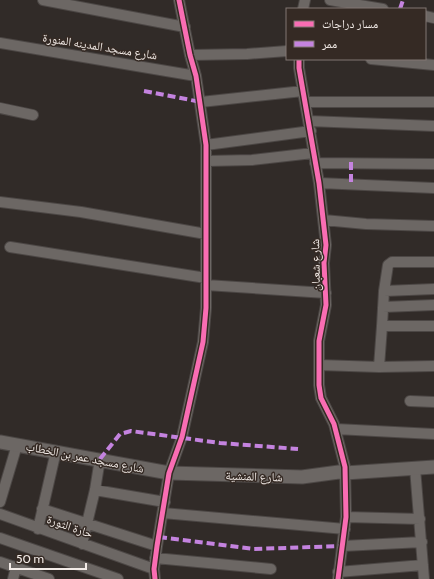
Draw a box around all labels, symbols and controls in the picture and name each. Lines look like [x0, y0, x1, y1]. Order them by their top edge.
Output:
legend [286, 8, 426, 60]
text: مسار دراجات [322, 16, 378, 31]
street label: شارع مسجد المدينه المنورة [41, 30, 159, 63]
text: ممر [321, 36, 337, 51]
street label: شارع شعبان [307, 239, 324, 291]
street label: شارع مسجد عمر بن الخطاب [24, 438, 145, 477]
street label: شارع المنشية [225, 468, 283, 485]
street label: حارة الثورة [45, 511, 95, 541]
scale bar [10, 545, 86, 571]
text: 50 m [16, 551, 44, 566]

